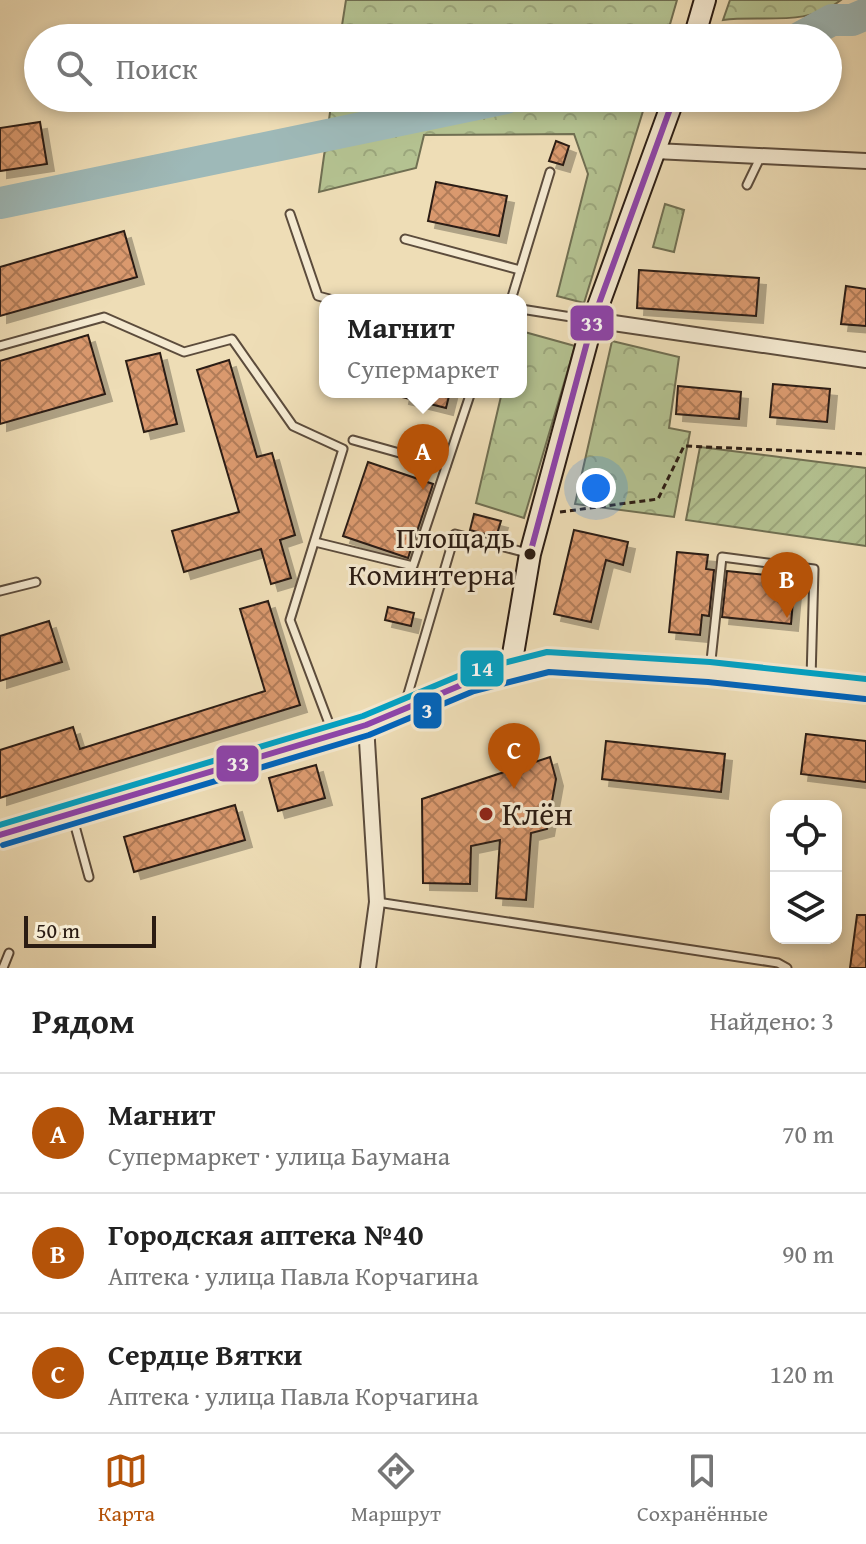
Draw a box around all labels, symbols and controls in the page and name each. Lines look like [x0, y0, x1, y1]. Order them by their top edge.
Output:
search box [24, 24, 842, 112]
icon: search [52, 46, 96, 90]
text: Поиск [116, 46, 198, 90]
popup [319, 294, 527, 398]
line badge: 33 [569, 304, 615, 342]
text: Магнит [347, 305, 454, 349]
text: 33 [581, 307, 603, 339]
text: Супермаркет [347, 349, 499, 388]
pin: A [397, 424, 449, 490]
your location [576, 468, 616, 508]
place label: Площадь Коминтерна [348, 515, 516, 596]
marker: Площадь Коминтерна [522, 546, 538, 562]
pin: B [761, 552, 813, 618]
line badge: 14 [459, 649, 505, 688]
text: 14 [471, 652, 493, 684]
line badge: 3 [412, 691, 443, 730]
text: 3 [421, 694, 433, 726]
pin: C [488, 723, 540, 789]
line badge: 33 [215, 744, 260, 783]
text: 33 [227, 747, 249, 779]
place label: Клён [502, 790, 573, 837]
map controls [770, 800, 842, 944]
button: locate [770, 800, 842, 872]
marker: Клён [477, 805, 495, 823]
button: layers [770, 872, 842, 944]
scale bar [24, 912, 156, 948]
text: 50 m [36, 914, 80, 946]
text: Рядом [32, 996, 135, 1045]
text: Найдено: 3 [710, 1001, 834, 1040]
text: Магнит [108, 1092, 215, 1136]
text: A [50, 1114, 66, 1153]
text: 70 m [782, 1114, 834, 1153]
text: Супермаркет · улица Баумана [108, 1136, 450, 1175]
text: Городская аптека №40 [108, 1212, 424, 1256]
text: B [50, 1234, 66, 1273]
text: 90 m [782, 1234, 834, 1273]
text: Аптека · улица Павла Корчагина [108, 1256, 479, 1295]
text: Сердце Вятки [108, 1332, 302, 1376]
text: C [51, 1354, 65, 1393]
text: 120 m [769, 1354, 834, 1393]
text: Аптека · улица Павла Корчагина [108, 1376, 479, 1415]
tab: Карта [98, 1449, 155, 1529]
tab: Маршрут [351, 1449, 441, 1529]
tab: Сохранённые [637, 1449, 768, 1529]

